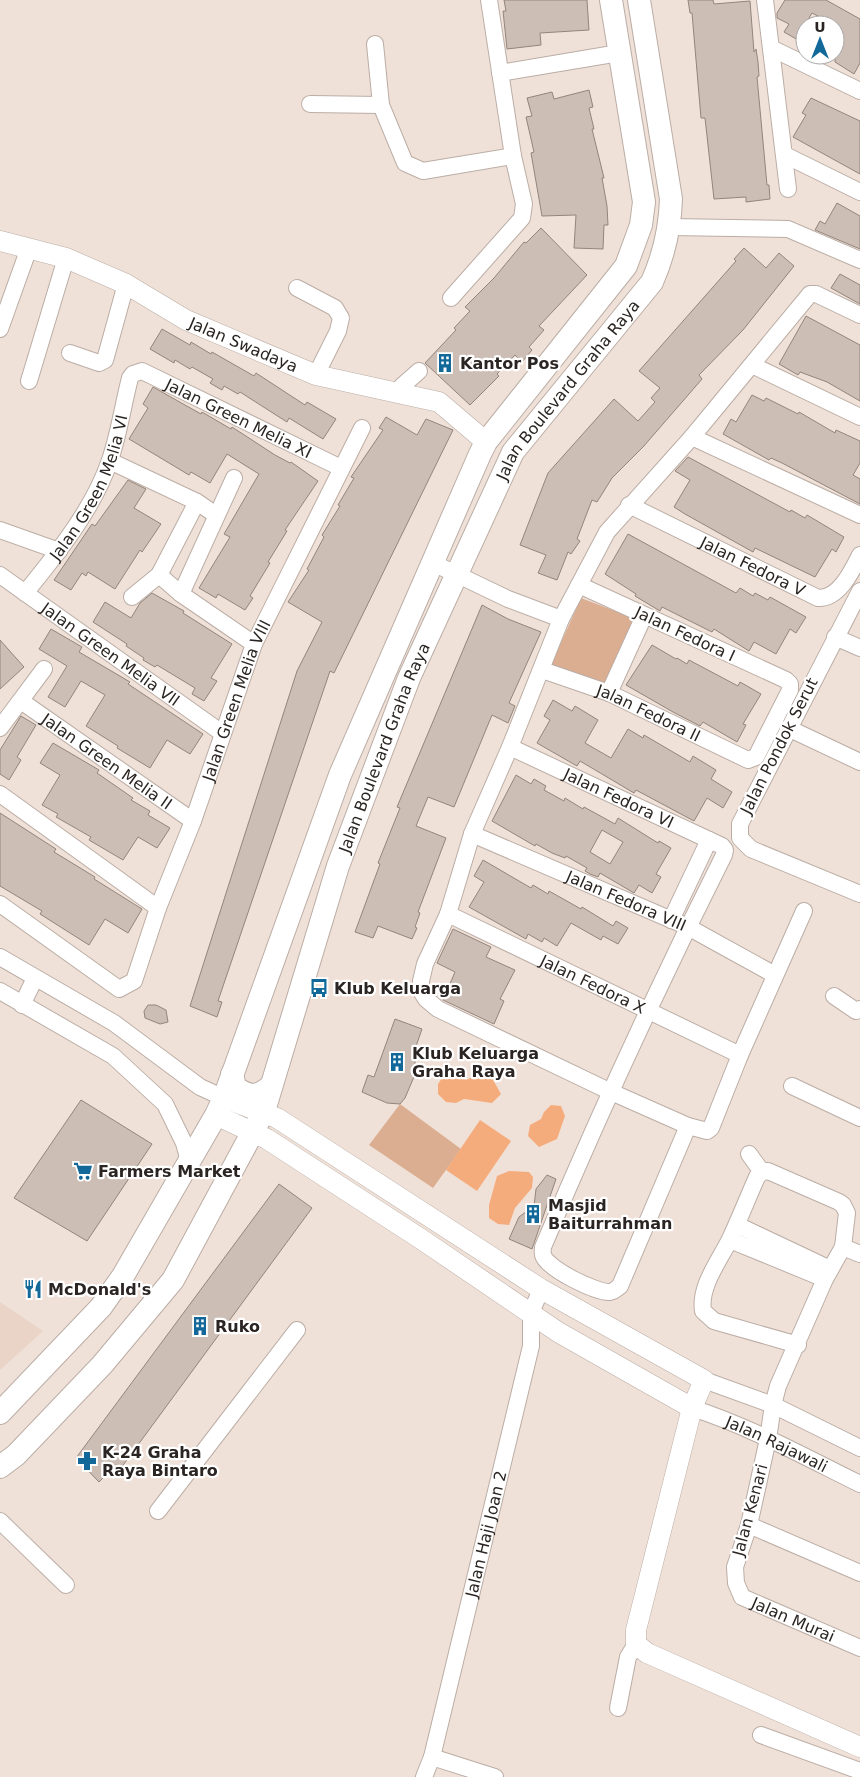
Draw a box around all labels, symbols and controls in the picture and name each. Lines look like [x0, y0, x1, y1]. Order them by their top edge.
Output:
north arrow [795, 15, 845, 65]
text: U [814, 19, 826, 35]
street label: Jalan Boulevard Graha Raya [492, 296, 643, 484]
street label: Jalan Swadaya [185, 313, 301, 376]
building icon: Kantor Pos [434, 352, 456, 374]
place label: Kantor Pos [460, 354, 559, 373]
street label: Jalan Green Melia XI [161, 374, 315, 462]
street label: Jalan Green Melia VI [45, 413, 131, 565]
street label: Jalan Fedora V [696, 532, 808, 600]
street label: Jalan Green Melia VII [37, 598, 184, 710]
street label: Jalan Fedora I [631, 602, 738, 665]
street label: Jalan Green Melia VIII [198, 616, 274, 784]
street label: Jalan Boulevard Graha Raya [334, 640, 433, 856]
street label: Jalan Pondok Serut [736, 675, 822, 818]
street label: Jalan Fedora II [593, 680, 704, 745]
street label: Jalan Green Melia II [38, 709, 176, 813]
street label: Jalan Fedora VI [560, 764, 677, 832]
street label: Jalan Fedora VIII [563, 866, 689, 935]
street label: Jalan Fedora X [536, 950, 649, 1017]
bus stop icon: Klub Keluarga [308, 977, 330, 999]
place label: Klub Keluarga [334, 979, 461, 998]
place label: Klub Keluarga Graha Raya [412, 1044, 539, 1081]
building icon: Klub Keluarga Graha Raya [386, 1051, 408, 1073]
supermarket icon: Farmers Market [72, 1160, 94, 1182]
place label: Farmers Market [98, 1162, 241, 1181]
place label: Masjid Baiturrahman [548, 1196, 672, 1233]
building icon: Masjid Baiturrahman [522, 1203, 544, 1225]
restaurant icon: McDonald's [22, 1278, 44, 1300]
place label: McDonald's [48, 1280, 151, 1299]
building icon: Ruko [189, 1315, 211, 1337]
place label: Ruko [215, 1317, 260, 1336]
street label: Jalan Rajawali [722, 1411, 831, 1476]
place label: K-24 Graha Raya Bintaro [102, 1443, 218, 1480]
pharmacy icon: K-24 Graha Raya Bintaro [76, 1450, 98, 1472]
street label: Jalan Kenari [728, 1462, 771, 1559]
street label: Jalan Haji Joan 2 [461, 1469, 510, 1600]
street label: Jalan Murai [748, 1592, 838, 1646]

